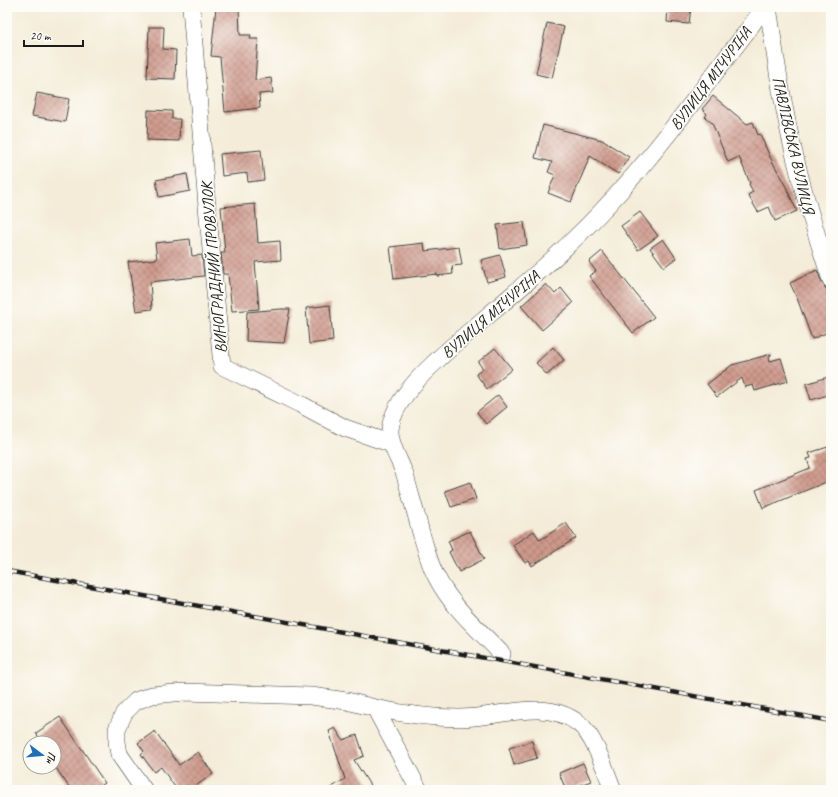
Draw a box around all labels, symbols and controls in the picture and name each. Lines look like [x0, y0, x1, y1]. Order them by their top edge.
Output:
scale bar [24, 22, 83, 48]
street label: ВУЛИЦЯ МІЧУРІНА [666, 23, 757, 134]
text: 20 m [30, 28, 52, 44]
street label: ПАВЛІВСЬКА ВУЛИЦЯ [768, 75, 819, 218]
street label: ВИНОГРАДНИЙ ПРОВУЛОК [196, 179, 231, 354]
street label: ВУЛИЦЯ МІЧУРІНА [438, 266, 545, 363]
north arrow [22, 735, 62, 775]
text: Пн [43, 750, 60, 766]

